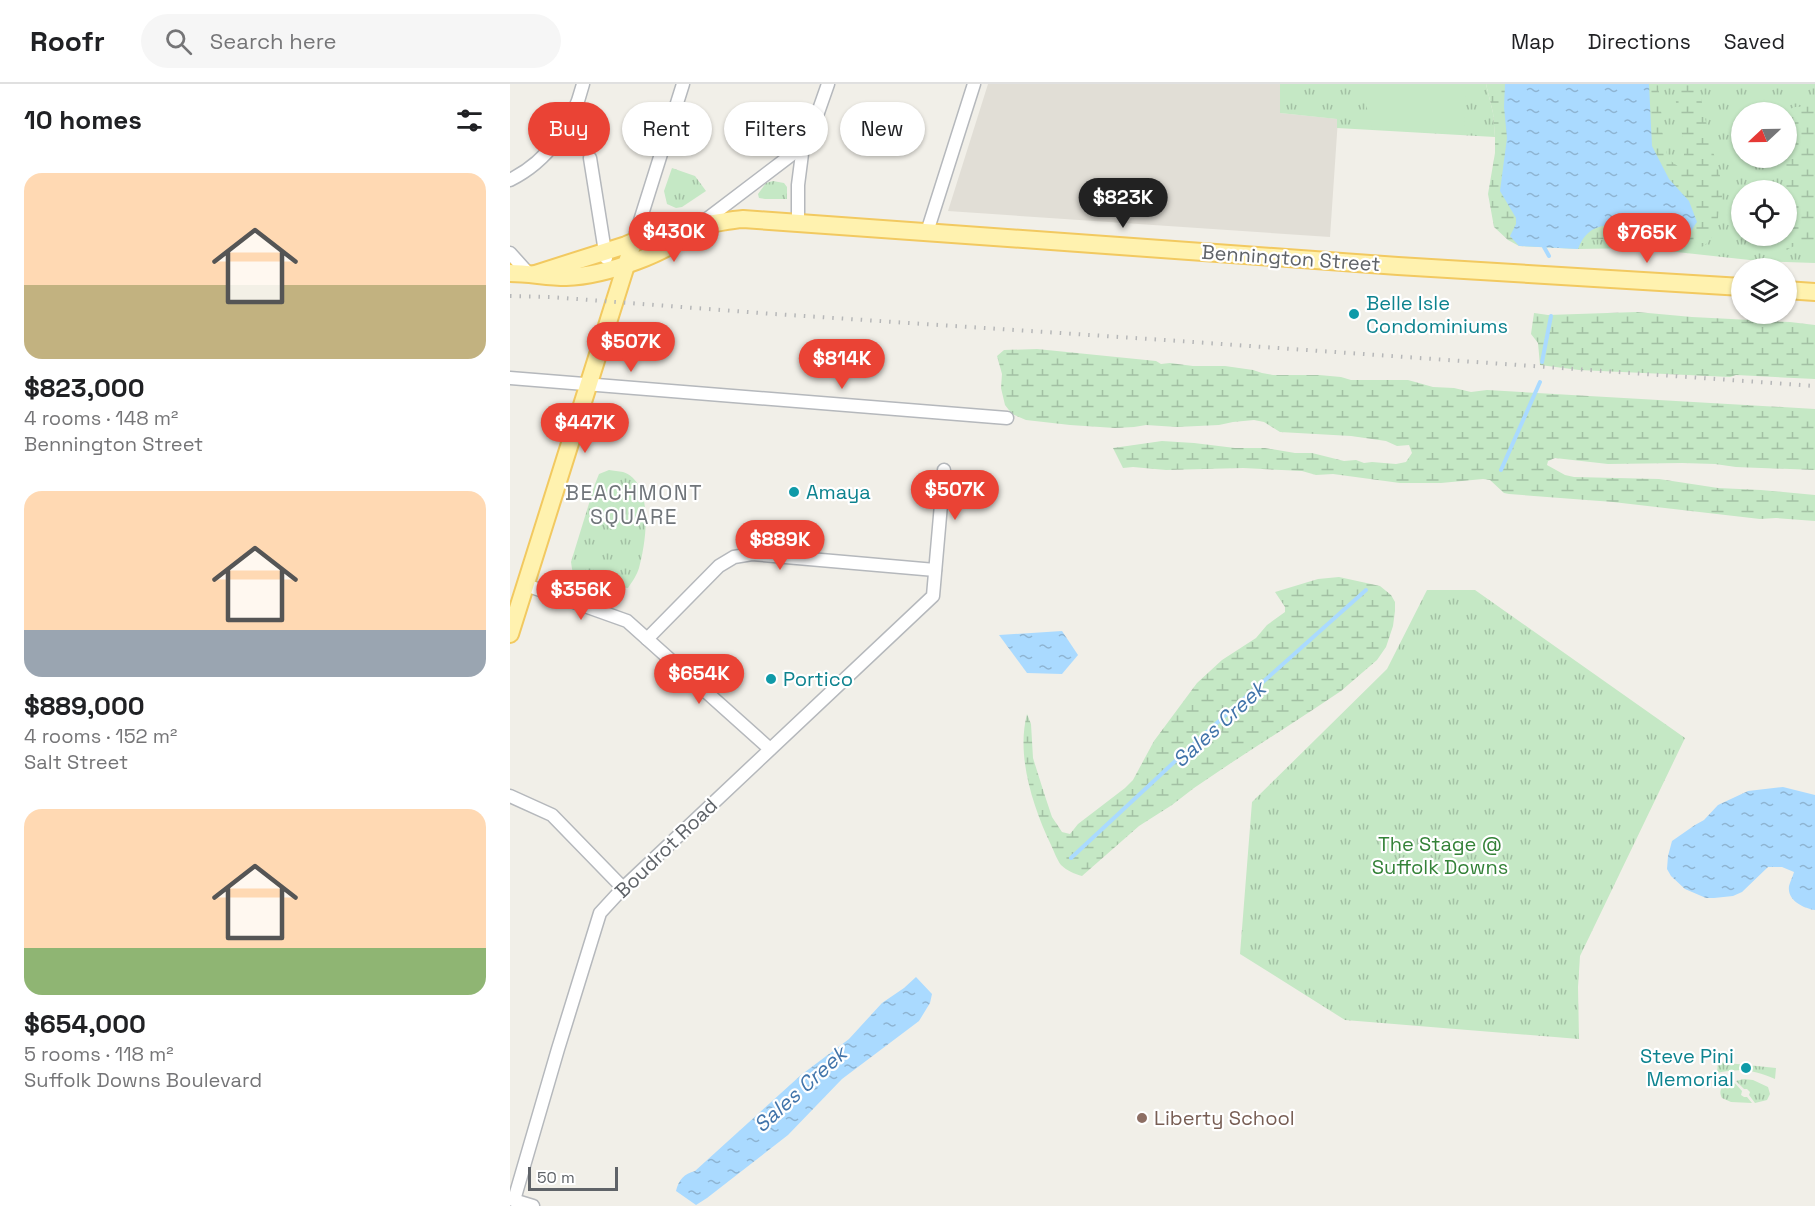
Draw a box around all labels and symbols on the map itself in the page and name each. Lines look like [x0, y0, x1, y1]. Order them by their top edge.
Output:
north arrow [1731, 102, 1797, 168]
pin: $823K [1081, 178, 1165, 229]
pin: $430K [632, 212, 716, 263]
pin: $765K [1605, 213, 1689, 264]
street label: Bennington Street [1201, 239, 1381, 277]
place label: Belle Isle Condominiums [1366, 290, 1508, 339]
marker: Belle Isle Condominiums [1347, 307, 1361, 321]
pin: $507K [589, 322, 673, 373]
pin: $814K [800, 339, 884, 390]
pin: $447K [543, 403, 627, 454]
pin: $507K [913, 470, 997, 521]
district label: BEACHMONT SQUARE [565, 479, 703, 530]
place label: Amaya [806, 479, 871, 505]
marker: Amaya [787, 485, 801, 499]
pin: $889K [738, 520, 822, 571]
pin: $356K [539, 570, 623, 621]
pin: $654K [657, 654, 741, 705]
place label: Portico [783, 666, 853, 692]
marker: Portico [764, 672, 778, 686]
water label: Sales Creek [1167, 673, 1273, 773]
street label: Boudrot Road [609, 792, 723, 904]
park label: The Stage @ Suffolk Downs [1372, 831, 1508, 880]
water label: Sales Creek [748, 1038, 854, 1138]
place label: Steve Pini Memorial [1640, 1043, 1734, 1092]
marker: Steve Pini Memorial [1739, 1061, 1753, 1075]
place label: Liberty School [1154, 1105, 1295, 1131]
marker: Liberty School [1135, 1111, 1149, 1125]
scale bar [528, 1164, 618, 1192]

